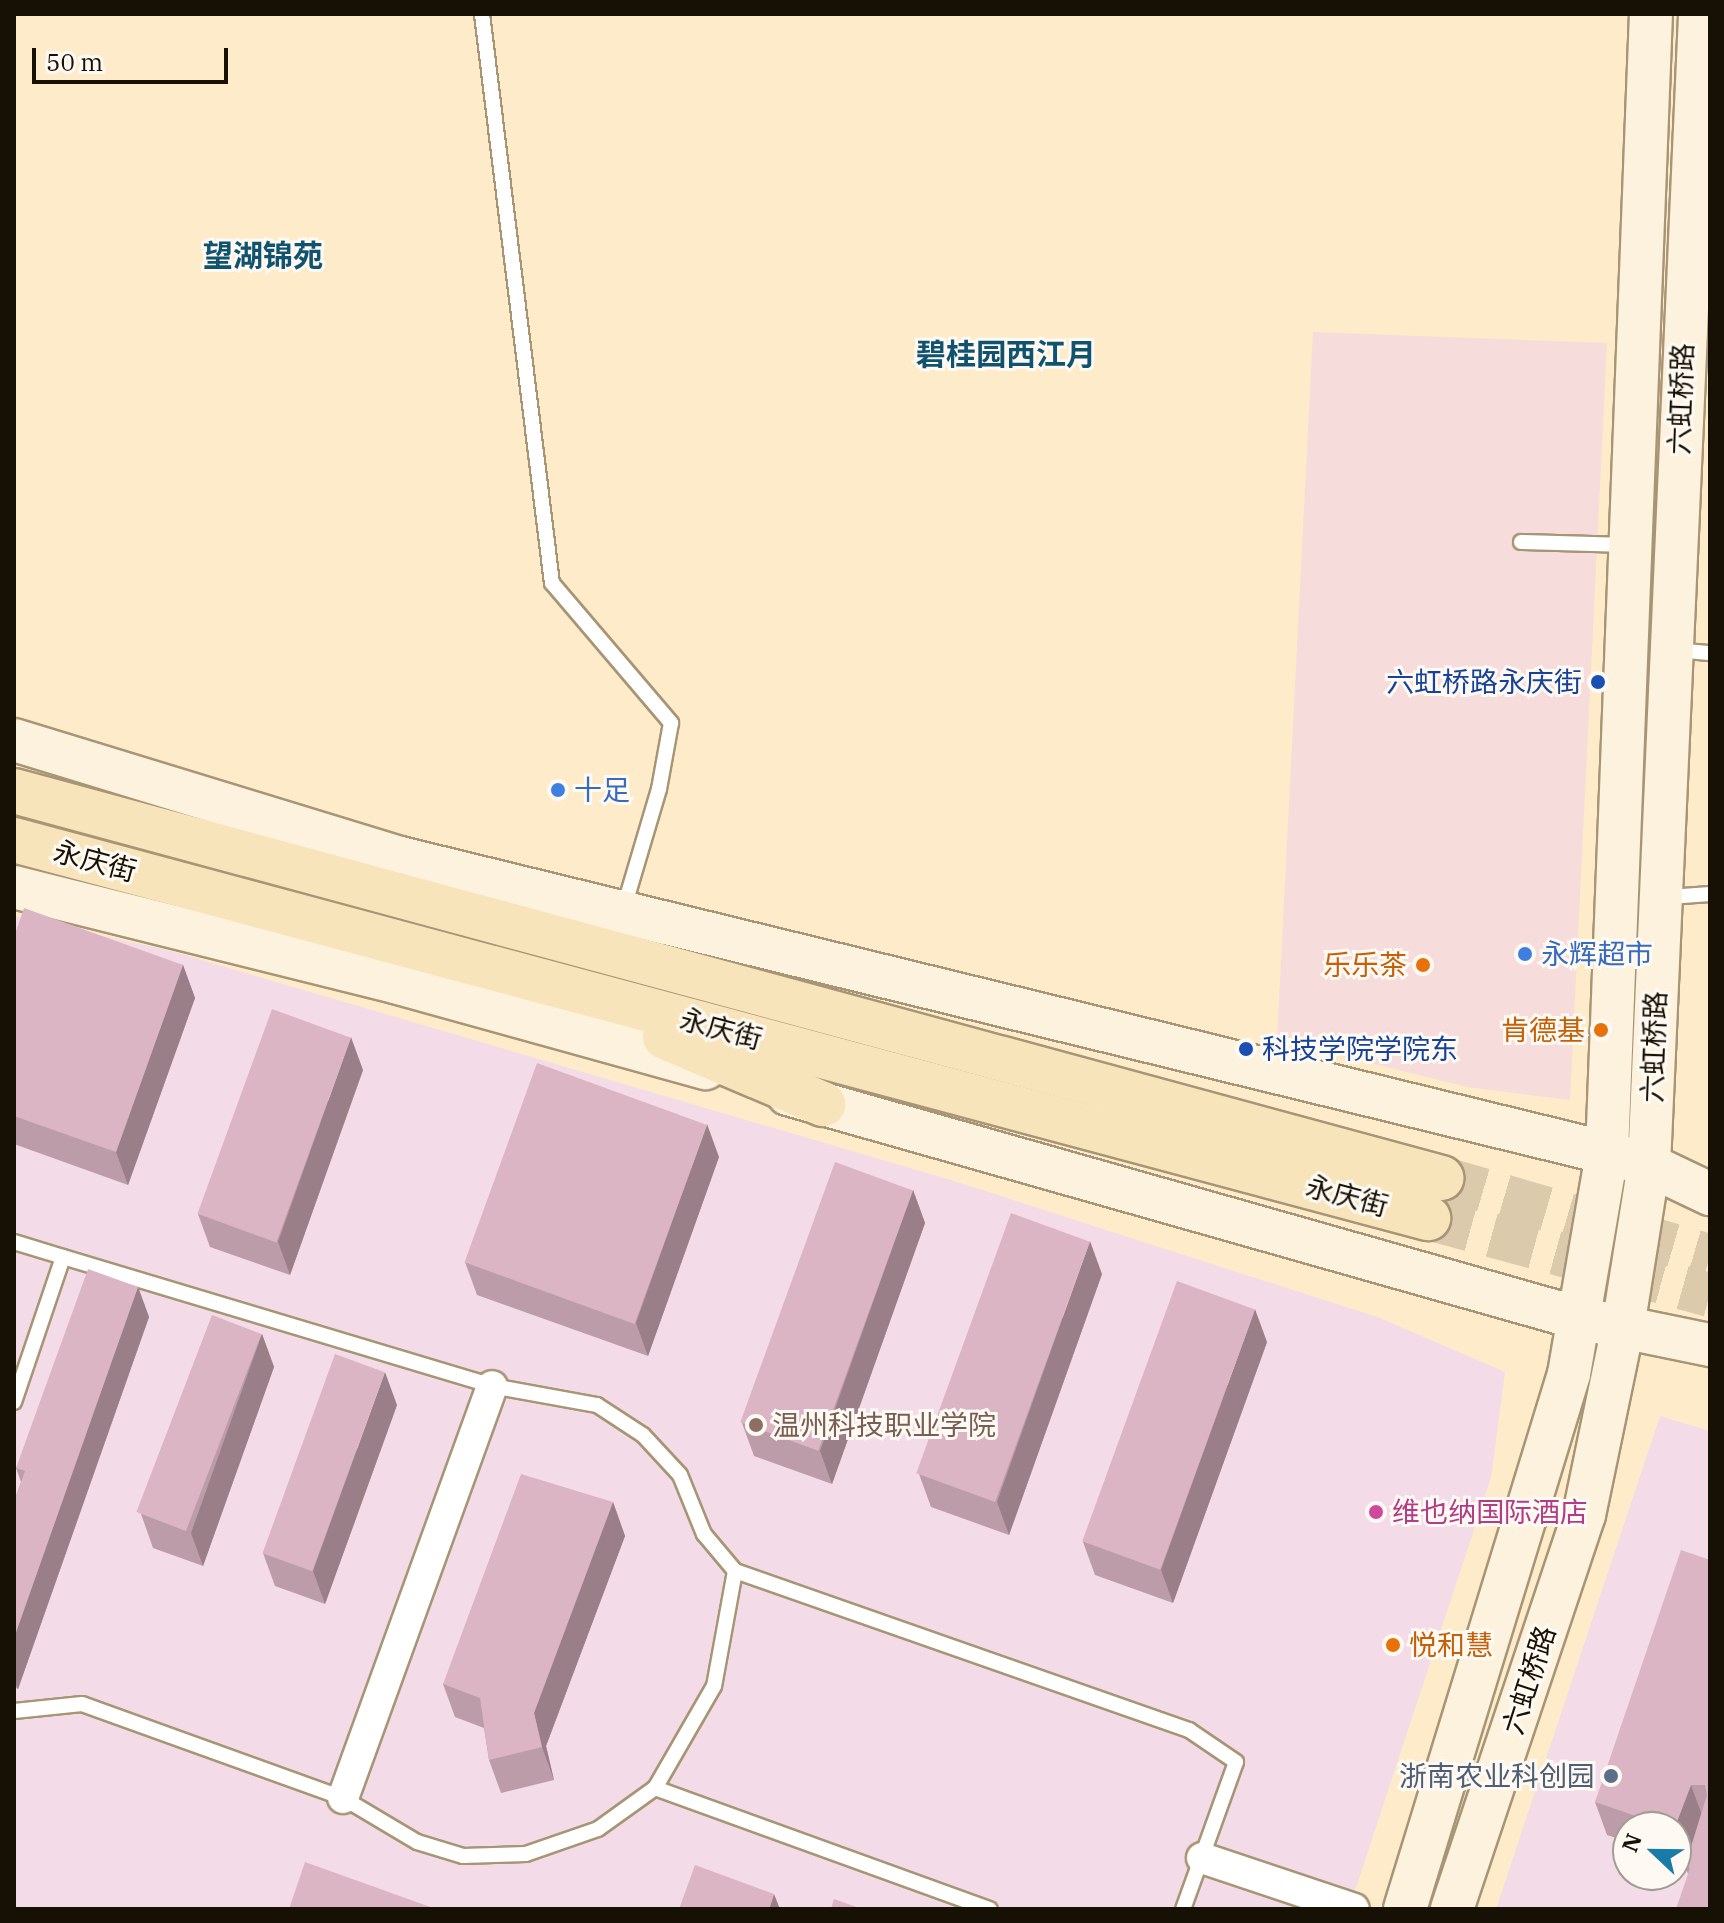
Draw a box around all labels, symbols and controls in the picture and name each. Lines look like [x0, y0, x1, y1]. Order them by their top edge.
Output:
scale bar [36, 32, 232, 82]
text: 50 m [46, 46, 103, 78]
district label: 望湖锦苑 [203, 237, 323, 273]
district label: 碧桂园西江月 [916, 336, 1096, 372]
street label: 六虹桥路 [1662, 342, 1700, 456]
place label: 六虹桥路永庆街 [1386, 665, 1582, 699]
marker: 六虹桥路永庆街 [1589, 673, 1607, 691]
place label: 十足 [574, 773, 630, 807]
marker: 十足 [549, 781, 567, 799]
street label: 永庆街 [50, 834, 140, 888]
place label: 永辉超市 [1541, 937, 1653, 971]
marker: 永辉超市 [1516, 945, 1534, 963]
place label: 乐乐茶 [1323, 948, 1407, 982]
marker: 乐乐茶 [1414, 956, 1432, 974]
street label: 六虹桥路 [1635, 990, 1673, 1104]
street label: 永庆街 [676, 1002, 766, 1056]
place label: 肯德基 [1501, 1013, 1585, 1047]
marker: 肯德基 [1592, 1021, 1610, 1039]
place label: 科技学院学院东 [1262, 1032, 1458, 1066]
marker: 科技学院学院东 [1237, 1040, 1255, 1058]
street label: 永庆街 [1302, 1169, 1392, 1223]
place label: 温州科技职业学院 [772, 1408, 996, 1442]
marker: 温州科技职业学院 [747, 1416, 765, 1434]
place label: 维也纳国际酒店 [1392, 1495, 1588, 1529]
marker: 维也纳国际酒店 [1367, 1503, 1385, 1521]
street label: 六虹桥路 [1496, 1622, 1562, 1738]
place label: 悦和慧 [1409, 1628, 1493, 1662]
marker: 悦和慧 [1384, 1636, 1402, 1654]
place label: 浙南农业科创园 [1399, 1759, 1595, 1793]
marker: 浙南农业科创园 [1602, 1767, 1620, 1785]
north arrow [1612, 1811, 1692, 1891]
text: N [1614, 1829, 1648, 1856]

